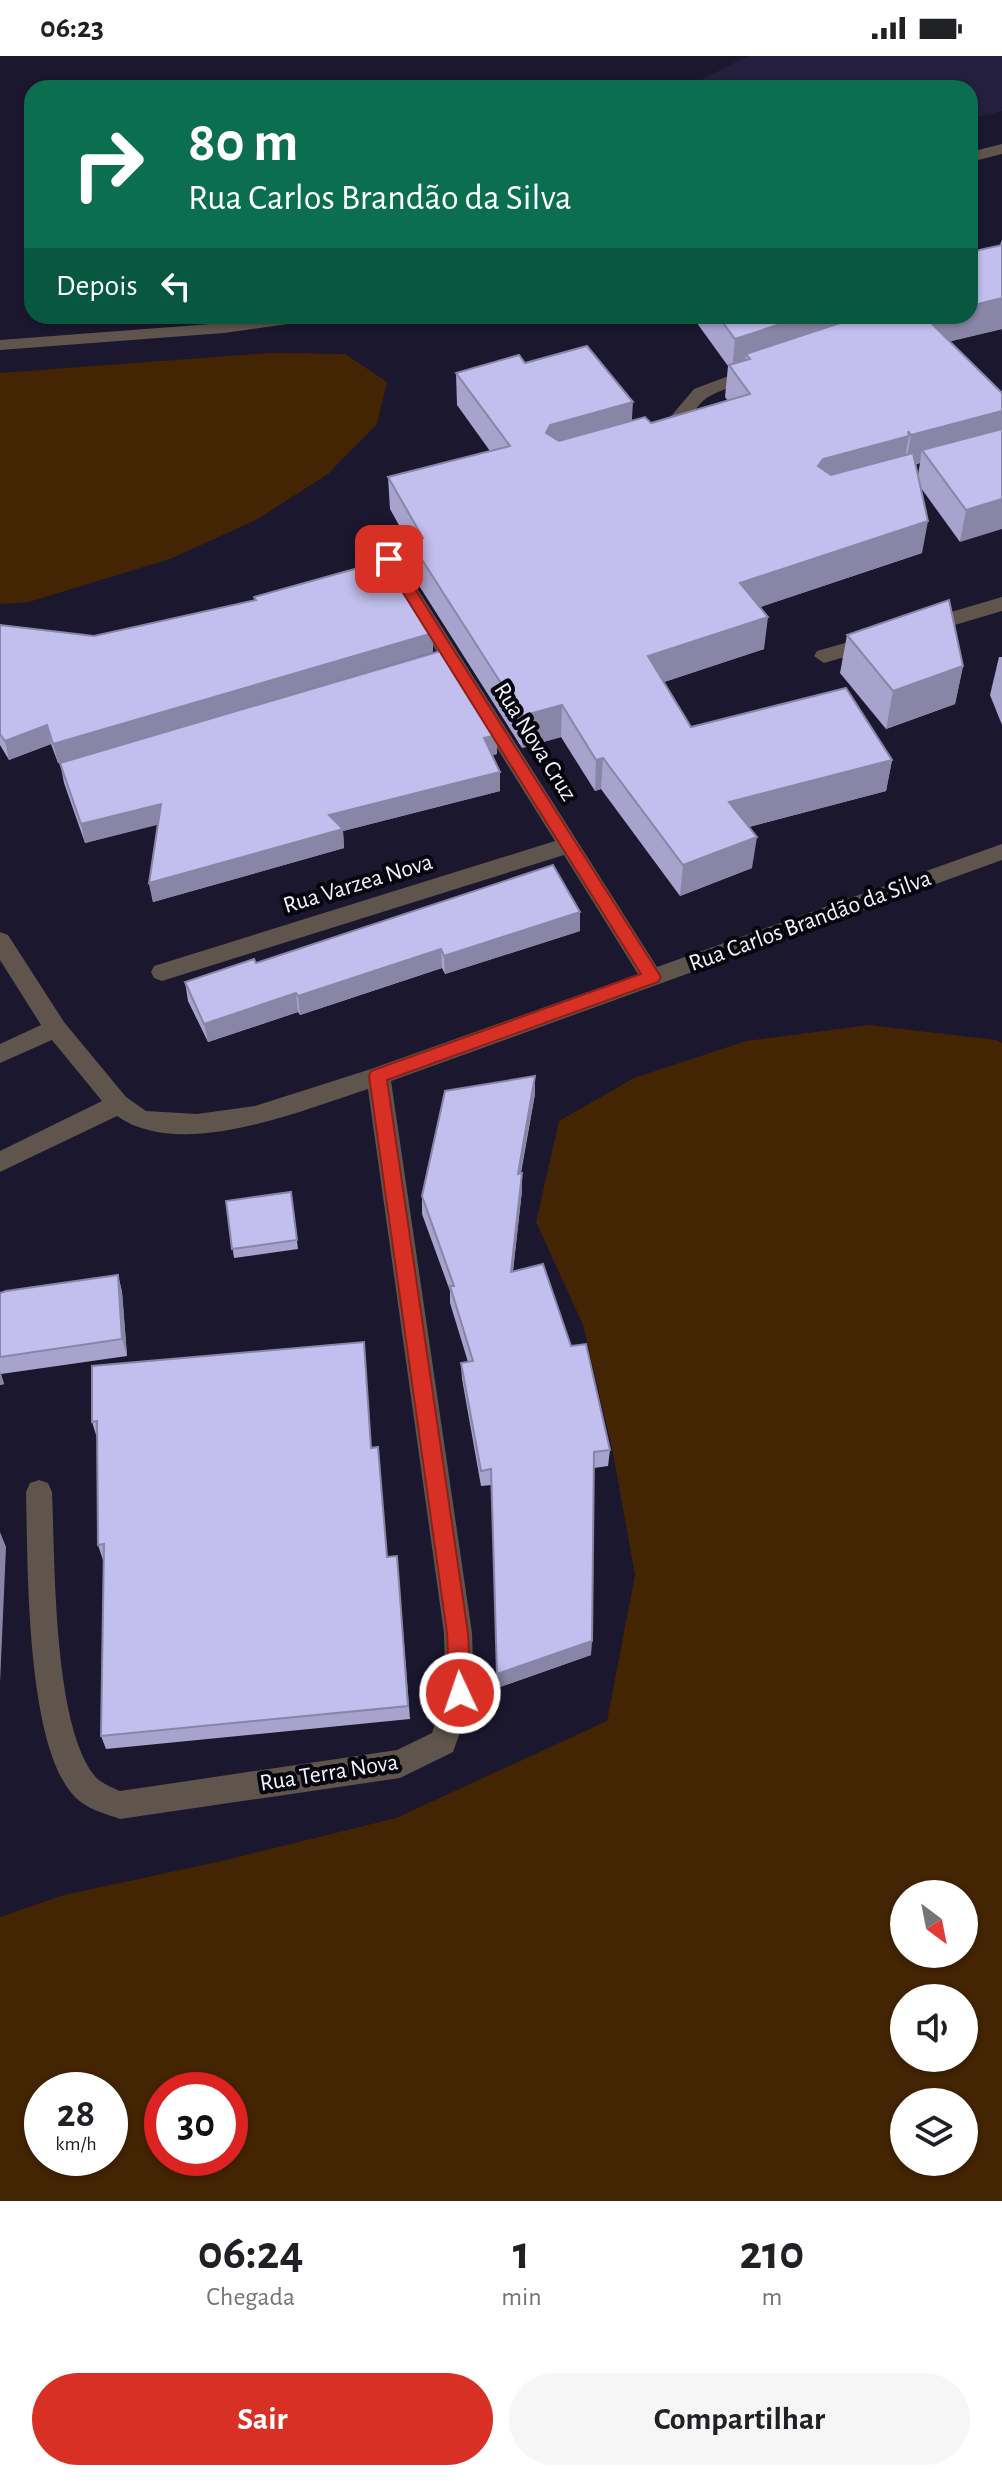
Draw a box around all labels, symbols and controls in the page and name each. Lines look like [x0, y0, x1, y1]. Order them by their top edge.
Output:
text: 06:23 [40, 13, 104, 43]
icon: right [56, 112, 160, 216]
text: 80 m [188, 115, 298, 171]
text: Rua Carlos Brandão da Silva [188, 180, 572, 216]
icon: left [154, 264, 198, 308]
text: Depois [56, 271, 138, 301]
pin [355, 525, 423, 593]
icon: arrive [367, 537, 411, 581]
street label: Rua Nova Cruz [489, 679, 581, 805]
street label: Rua Varzea Nova [280, 850, 436, 918]
street label: Rua Carlos Brandão da Silva [686, 866, 934, 976]
position arrow [418, 1651, 502, 1735]
street label: Rua Terra Nova [258, 1750, 400, 1796]
north arrow [890, 1880, 978, 1968]
map controls [890, 1880, 978, 2176]
button: sound [890, 1984, 978, 2072]
speed limit sign: 30 [144, 2072, 248, 2176]
button: layers [890, 2088, 978, 2176]
text: 28 [57, 2094, 95, 2134]
text: km/h [55, 2134, 97, 2154]
text: 06:24 [198, 2230, 304, 2278]
text: 1 [513, 2230, 530, 2278]
text: 210 [739, 2230, 804, 2278]
text: Chegada [206, 2284, 295, 2310]
text: min [501, 2284, 542, 2310]
text: m [761, 2284, 782, 2310]
button: Sair [32, 2373, 493, 2465]
button: Compartilhar [509, 2373, 970, 2465]

